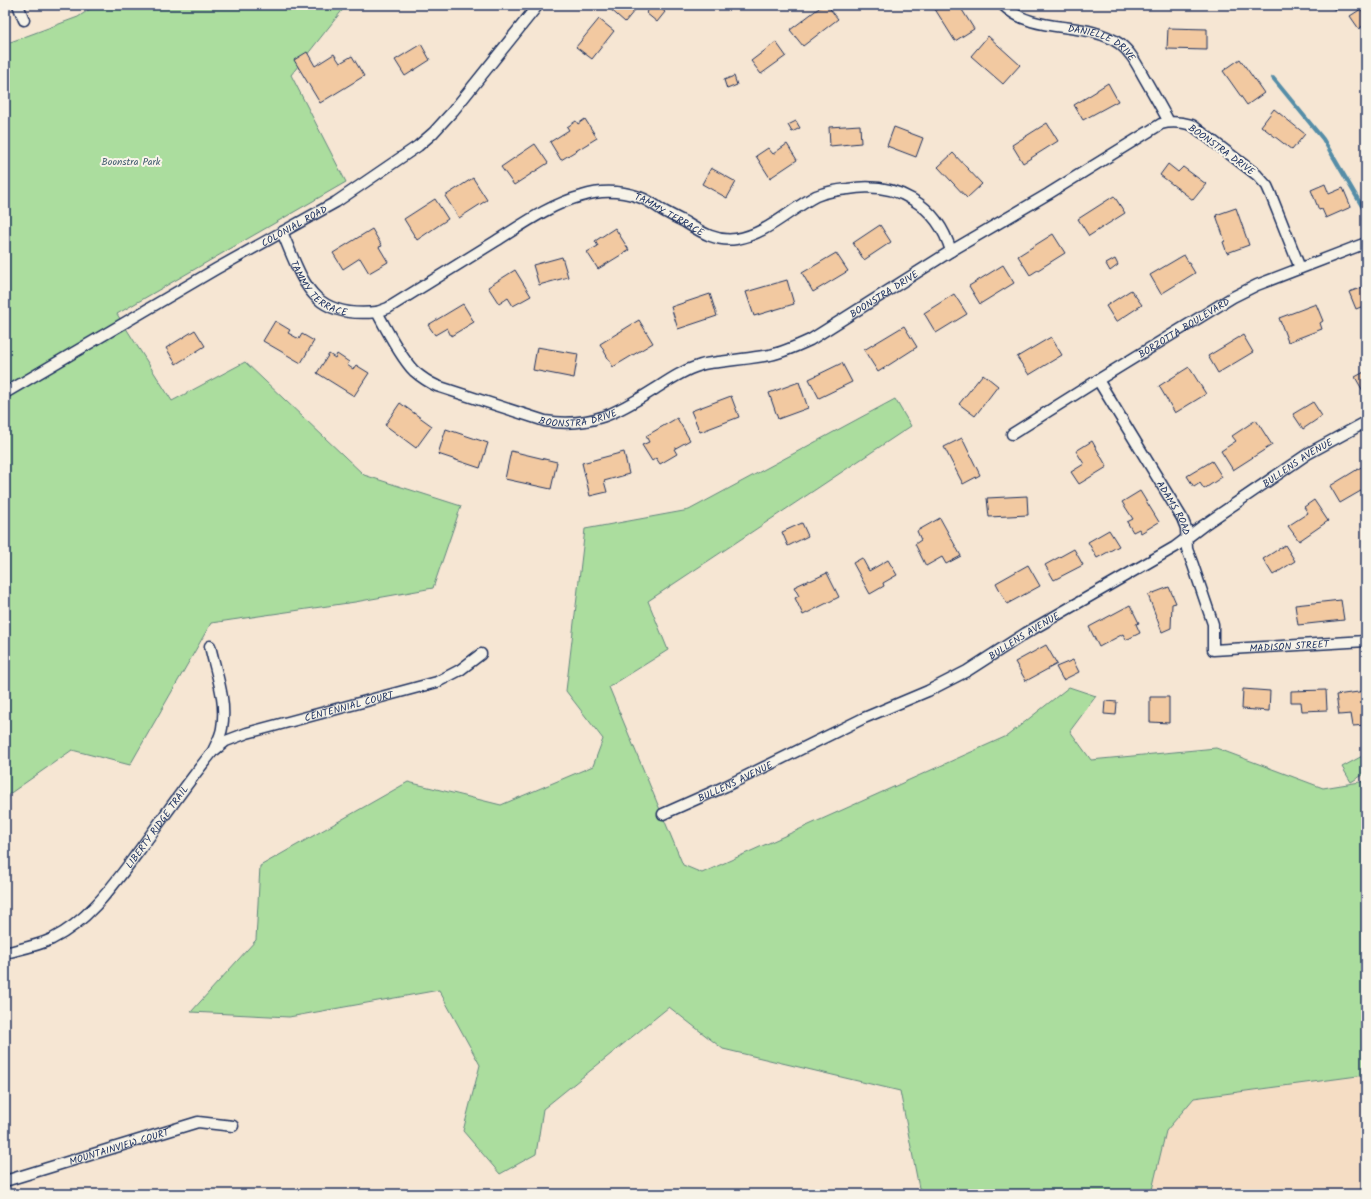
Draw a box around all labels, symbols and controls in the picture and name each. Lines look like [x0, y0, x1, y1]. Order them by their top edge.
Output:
street label: DANIELLE DRIVE [1067, 21, 1140, 65]
street label: BOONSTRA DRIVE [1185, 120, 1259, 180]
park label: Boonstra Park [101, 154, 161, 170]
street label: TAMMY TERRACE [632, 189, 708, 241]
street label: COLONIAL ROAD [258, 201, 331, 251]
street label: TAMMY TERRACE [286, 258, 350, 321]
street label: BOONSTRA DRIVE [847, 266, 923, 322]
street label: BORZOTTA BOULEVARD [1135, 294, 1234, 363]
street label: BOONSTRA DRIVE [537, 405, 621, 432]
street label: BULLENS AVENUE [1259, 434, 1337, 492]
street label: ADAMS ROAD [1152, 478, 1193, 536]
street label: BULLENS AVENUE [985, 608, 1064, 664]
street label: MADISON STREET [1249, 636, 1331, 657]
street label: CENTENNIAL COURT [303, 687, 397, 726]
street label: BULLENS AVENUE [695, 757, 776, 807]
street label: LIBERTY RIDGE TRAIL [122, 782, 193, 872]
street label: MOUNTAINVIEW COURT [67, 1124, 173, 1170]

